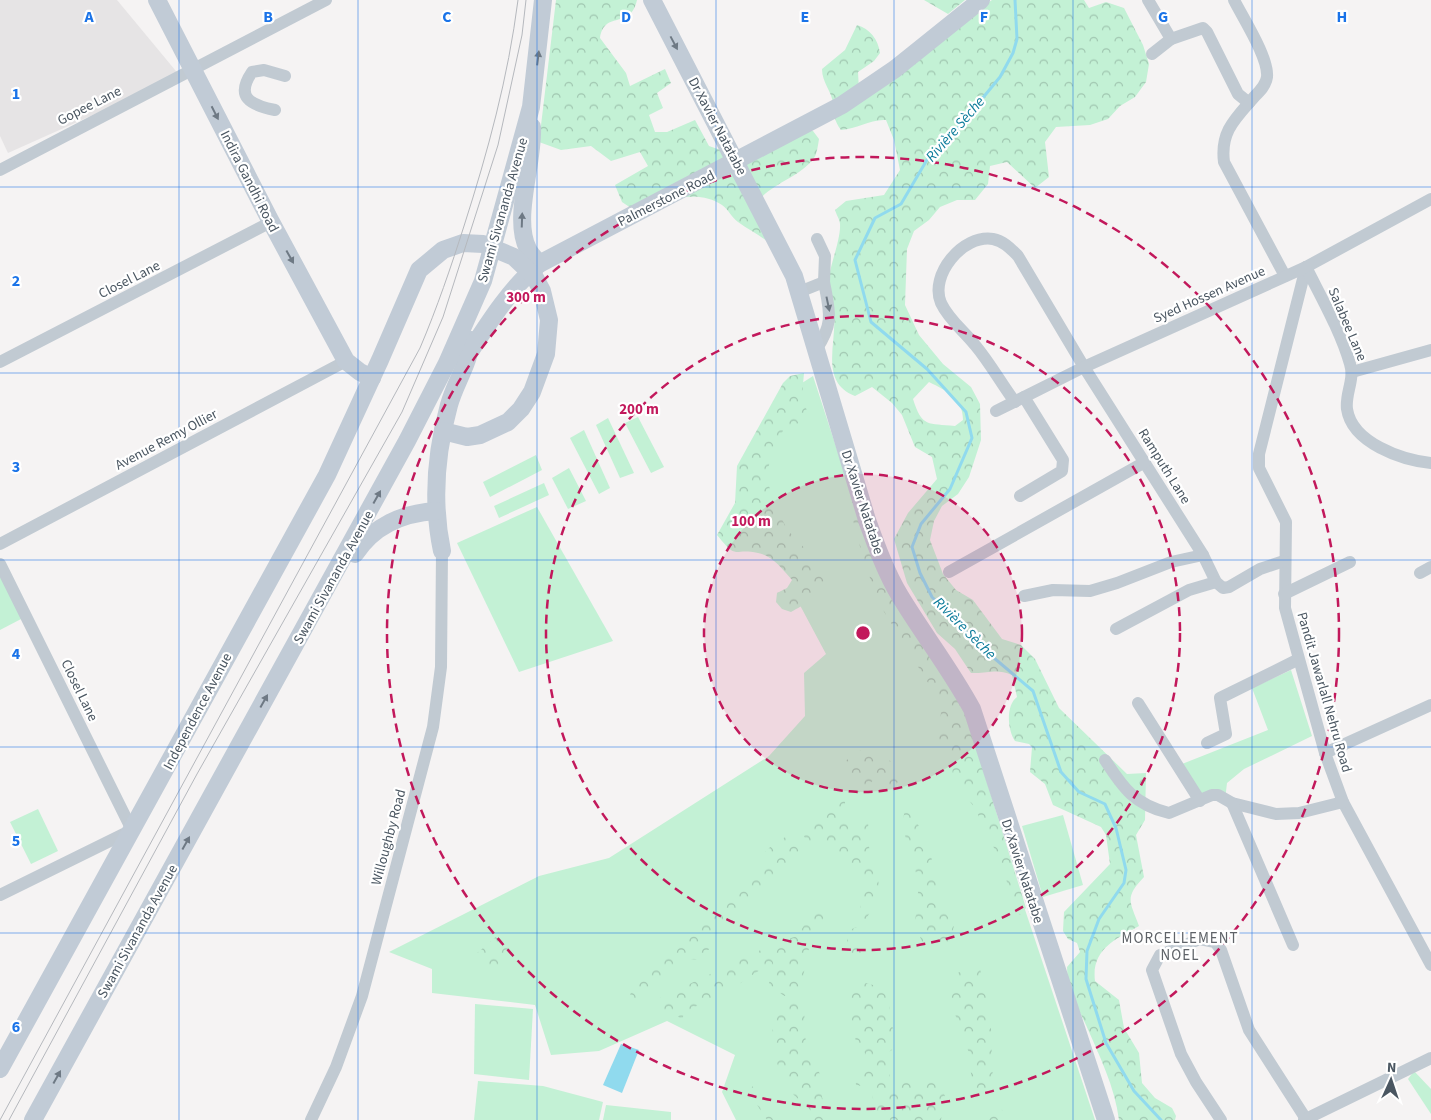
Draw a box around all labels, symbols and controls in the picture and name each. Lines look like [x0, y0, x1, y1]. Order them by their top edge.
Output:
text: A [83, 6, 94, 28]
text: B [263, 6, 273, 28]
text: C [442, 6, 452, 28]
text: D [621, 6, 631, 28]
text: E [801, 6, 809, 28]
text: F [980, 6, 988, 28]
text: G [1158, 6, 1168, 28]
text: H [1337, 6, 1347, 28]
one-way arrow [670, 36, 678, 50]
one-way arrow [534, 50, 542, 66]
street label: Dr Xavier Natatabe [683, 74, 751, 179]
street label: Gopee Lane [54, 81, 125, 130]
text: 1 [12, 83, 20, 105]
water label: Rivière Sèche [921, 92, 990, 167]
one-way arrow [211, 106, 219, 120]
street label: Indira Gandhi Road [215, 127, 283, 236]
street label: Swami Sivananda Avenue [473, 136, 533, 285]
street label: Palmerstone Road [614, 166, 718, 232]
one-way arrow [519, 212, 527, 228]
one-way arrow [286, 250, 294, 264]
street label: Closel Lane [95, 256, 164, 304]
street label: Syed Hossen Avenue [1150, 261, 1269, 329]
text: 2 [12, 270, 20, 292]
street label: Salabee Lane [1323, 285, 1372, 364]
text: 300 m [506, 287, 546, 308]
one-way arrow [824, 296, 832, 311]
text: 200 m [619, 399, 659, 420]
street label: Avenue Remy Ollier [112, 404, 221, 475]
street label: Ramputh Lane [1133, 425, 1195, 508]
street label: Dr Xavier Natatabe [836, 448, 888, 557]
text: 3 [12, 456, 20, 478]
one-way arrow [373, 490, 381, 505]
street label: Swami Sivananda Avenue [289, 507, 379, 648]
text: 100 m [731, 511, 771, 532]
water label: Rivière Sèche [929, 592, 1001, 664]
street label: Pandit Jawarlall Nehru Road [1292, 610, 1357, 775]
centre of rings [854, 624, 872, 642]
text: 4 [12, 643, 21, 665]
street label: Independence Avenue [159, 649, 237, 773]
street label: Closel Lane [55, 656, 103, 725]
one-way arrow [260, 693, 268, 708]
street label: Willoughby Road [367, 787, 411, 887]
street label: Dr Xavier Natatabe [996, 817, 1048, 926]
text: 5 [12, 830, 20, 852]
one-way arrow [182, 836, 190, 850]
street label: Swami Sivananda Avenue [93, 861, 183, 1002]
district label: MORCELLEMENT NOEL [1122, 928, 1238, 966]
text: 6 [12, 1016, 20, 1038]
north arrow [1366, 1055, 1416, 1105]
text: N [1386, 1058, 1397, 1078]
one-way arrow [53, 1070, 61, 1085]

